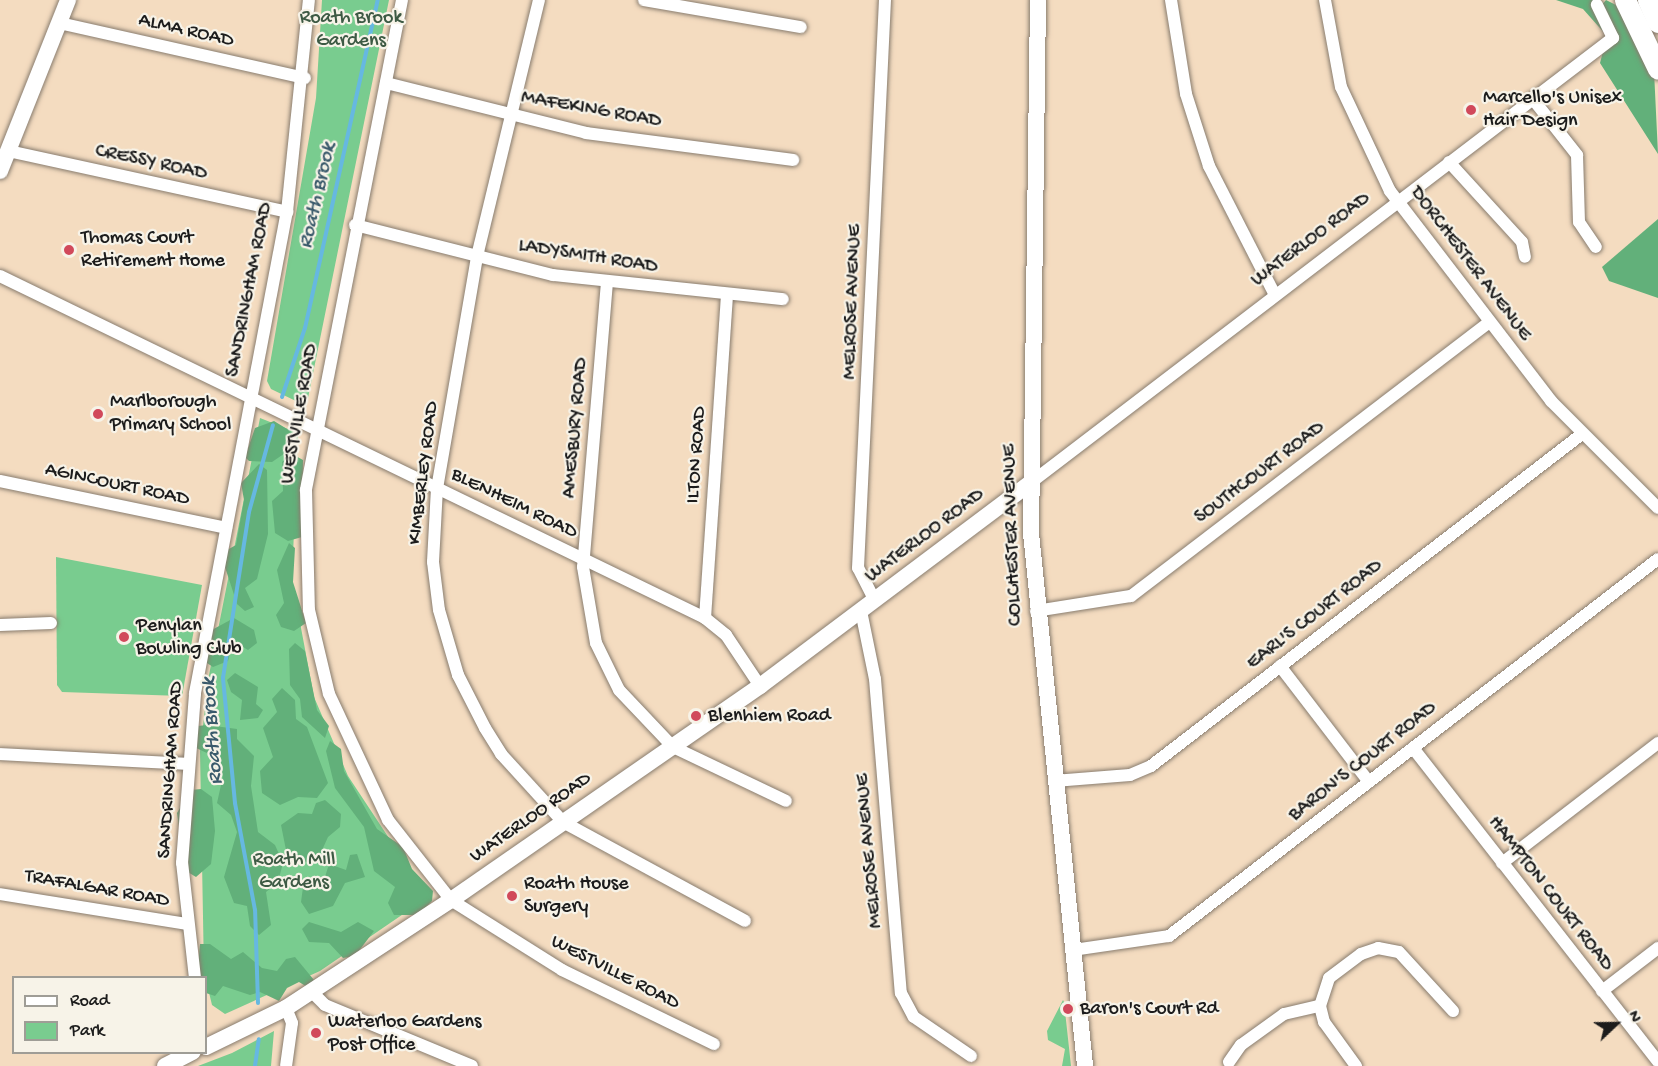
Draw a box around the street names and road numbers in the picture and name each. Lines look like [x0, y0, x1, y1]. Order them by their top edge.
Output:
street label: ALMA ROAD [136, 8, 236, 54]
street label: MAFEKING ROAD [519, 86, 663, 134]
street label: CRESSY ROAD [93, 139, 209, 187]
street label: DORCHESTER AVENUE [1404, 182, 1536, 346]
street label: WATERLOO ROAD [1247, 187, 1375, 293]
street label: SANDRINGHAM ROAD [221, 201, 279, 379]
street label: MELROSE AVENUE [838, 224, 868, 380]
street label: LADYSMITH ROAD [517, 234, 659, 280]
street label: WESTVILLE ROAD [276, 342, 324, 486]
street label: AMESBURY ROAD [558, 357, 594, 499]
street label: KIMBERLEY ROAD [403, 400, 445, 546]
street label: ILTON ROAD [682, 406, 712, 504]
street label: SOUTHCOURT ROAD [1190, 416, 1330, 530]
street label: COLCHESTER AVENUE [998, 444, 1028, 626]
street label: AGINCOURT ROAD [43, 458, 191, 512]
street label: BLENHEIM ROAD [447, 463, 581, 545]
street label: WATERLOO ROAD [861, 483, 989, 589]
street label: EARL'S COURT ROAD [1242, 554, 1388, 676]
street label: SANDRINGHAM ROAD [153, 681, 189, 859]
street label: BARON'S COURT ROAD [1284, 697, 1442, 827]
street label: WATERLOO ROAD [466, 767, 596, 869]
street label: MELROSE AVENUE [851, 773, 889, 929]
street label: HAMPTON COURT ROAD [1482, 812, 1618, 976]
street label: TRAFALGAR ROAD [23, 864, 171, 914]
street label: WESTVILLE ROAD [546, 930, 684, 1016]

